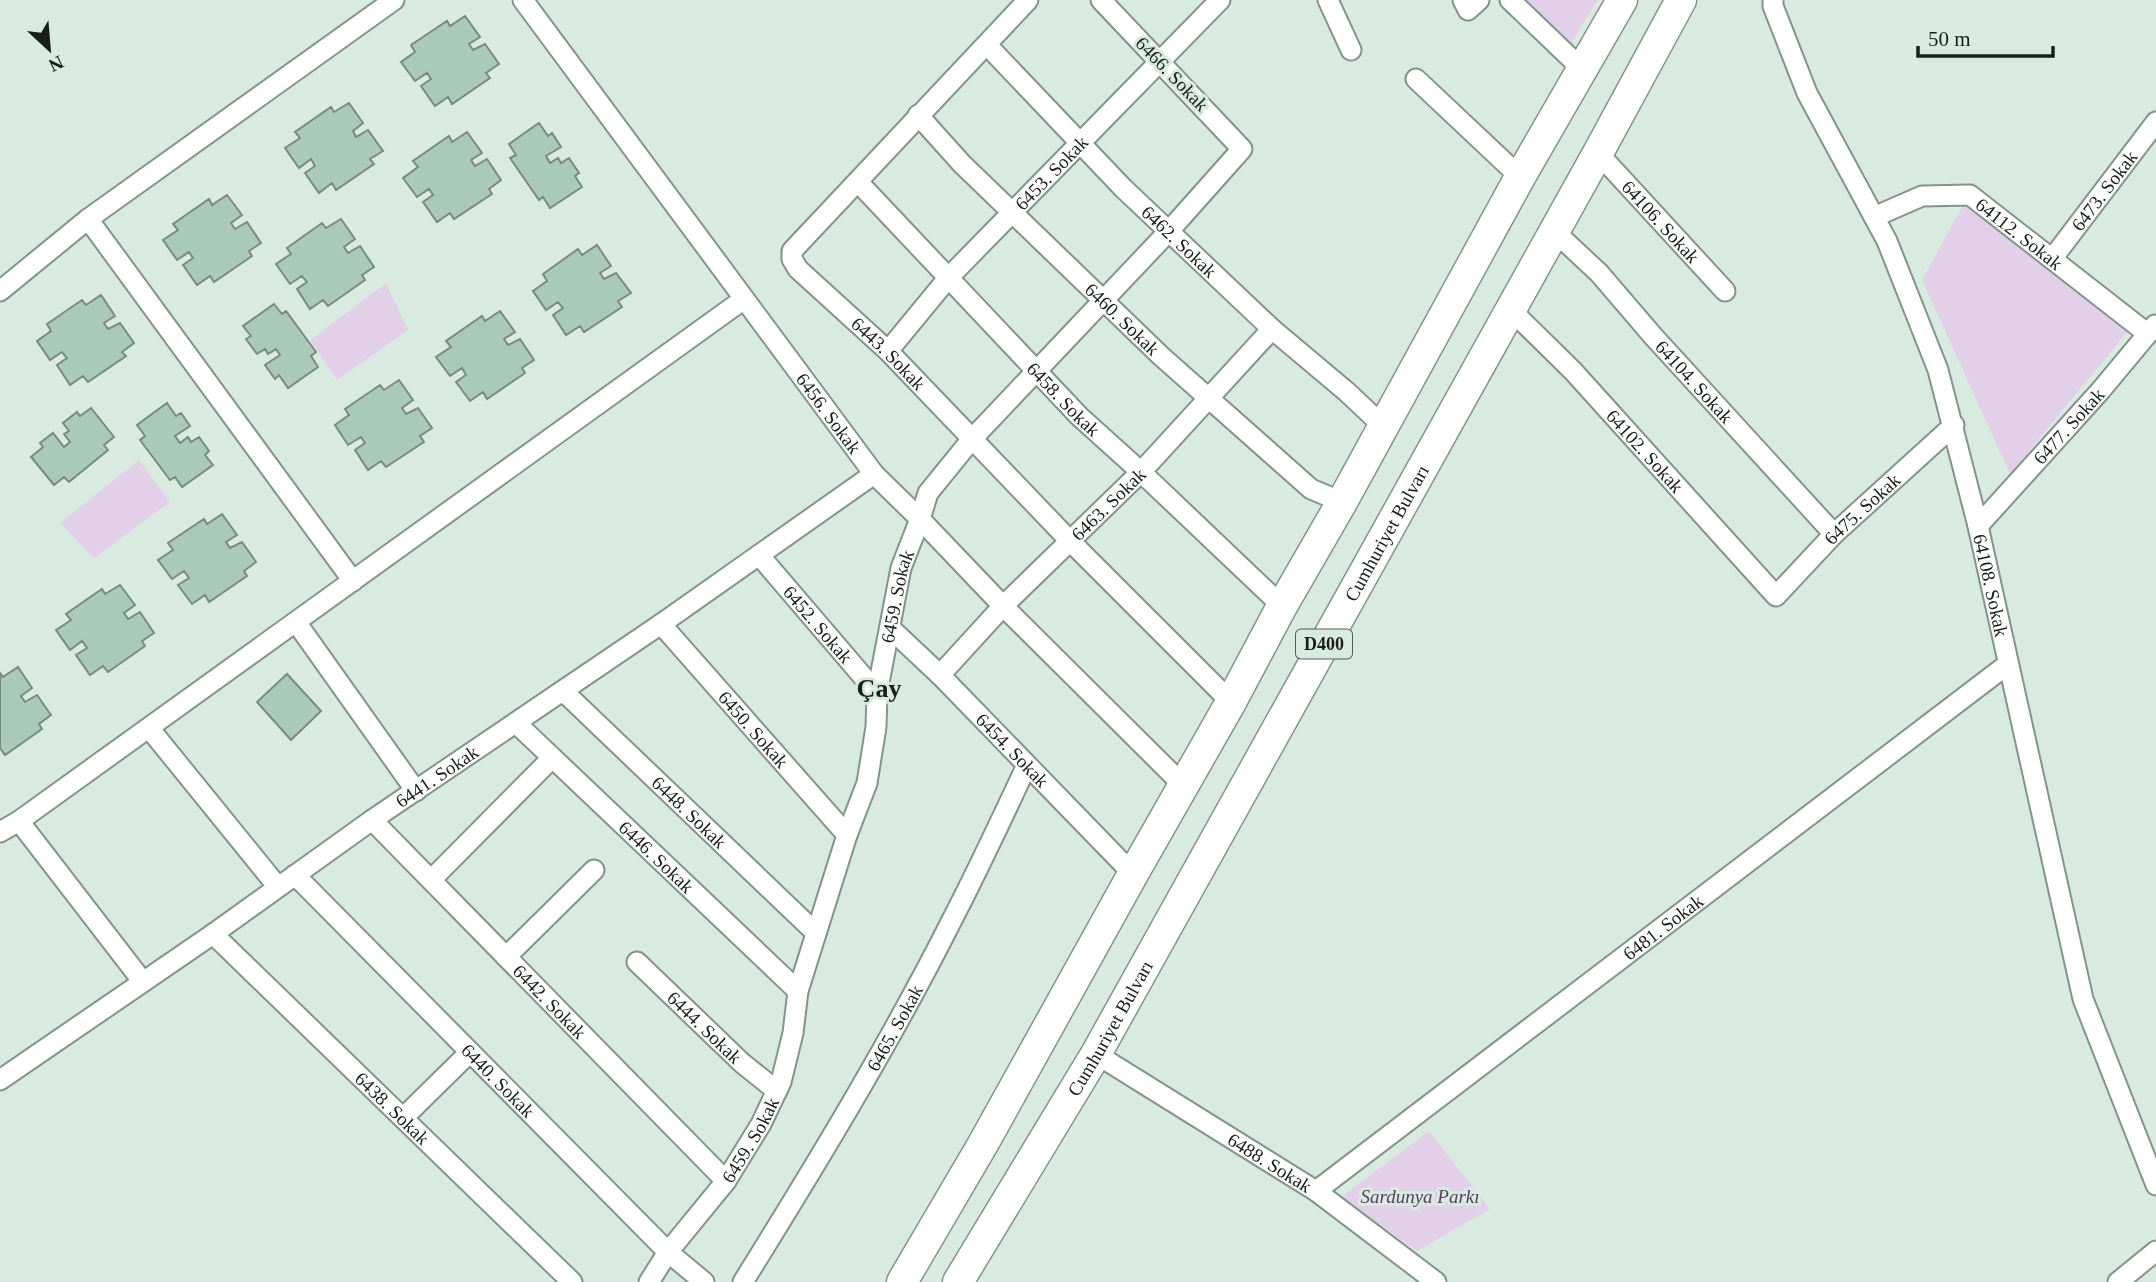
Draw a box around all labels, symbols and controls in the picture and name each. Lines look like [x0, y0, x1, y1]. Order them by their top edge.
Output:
north arrow [14, 14, 84, 84]
scale bar [1918, 14, 2053, 58]
text: 50 m [1928, 27, 1971, 51]
street label: 6466. Sokak [1131, 33, 1213, 116]
text: N [45, 51, 67, 76]
street label: 6453. Sokak [1010, 131, 1092, 214]
street label: 6473. Sokak [2067, 146, 2141, 235]
street label: 64106. Sokak [1618, 176, 1704, 267]
street label: 64112. Sokak [1972, 193, 2067, 274]
street label: 6462. Sokak [1138, 201, 1221, 282]
street label: 6460. Sokak [1081, 278, 1164, 360]
street label: 6443. Sokak [847, 313, 930, 394]
street label: 64104. Sokak [1651, 336, 1738, 427]
street label: 6458. Sokak [1023, 358, 1105, 441]
street label: 6456. Sokak [792, 369, 866, 458]
street label: 6477. Sokak [2029, 383, 2109, 468]
street label: 64102. Sokak [1602, 405, 1688, 497]
street label: Cumhuriyet Bulvarı [1340, 461, 1433, 605]
street label: 6463. Sokak [1067, 463, 1150, 545]
street label: 6475. Sokak [1820, 469, 1904, 548]
street label: 64108. Sokak [1970, 532, 2013, 639]
street label: 6459. Sokak [876, 546, 918, 645]
street label: 6452. Sokak [779, 581, 857, 667]
road number: D400 [1296, 630, 1352, 658]
district label: Çay [857, 674, 901, 703]
street label: 6450. Sokak [714, 686, 793, 772]
street label: 6454. Sokak [972, 709, 1054, 792]
street label: 6441. Sokak [391, 741, 482, 812]
street label: 6448. Sokak [648, 772, 731, 853]
street label: 6446. Sokak [615, 816, 699, 897]
street label: 6481. Sokak [1619, 889, 1707, 964]
street label: Cumhuriyet Bulvarı [1063, 956, 1157, 1099]
street label: 6442. Sokak [509, 960, 591, 1043]
street label: 6465. Sokak [862, 981, 927, 1074]
street label: 6444. Sokak [663, 987, 747, 1068]
street label: 6440. Sokak [457, 1039, 539, 1122]
street label: 6438. Sokak [351, 1067, 434, 1149]
street label: 6459. Sokak [717, 1093, 783, 1186]
street label: 6488. Sokak [1224, 1128, 1316, 1197]
park label: Sardunya Parkı [1360, 1186, 1480, 1207]

